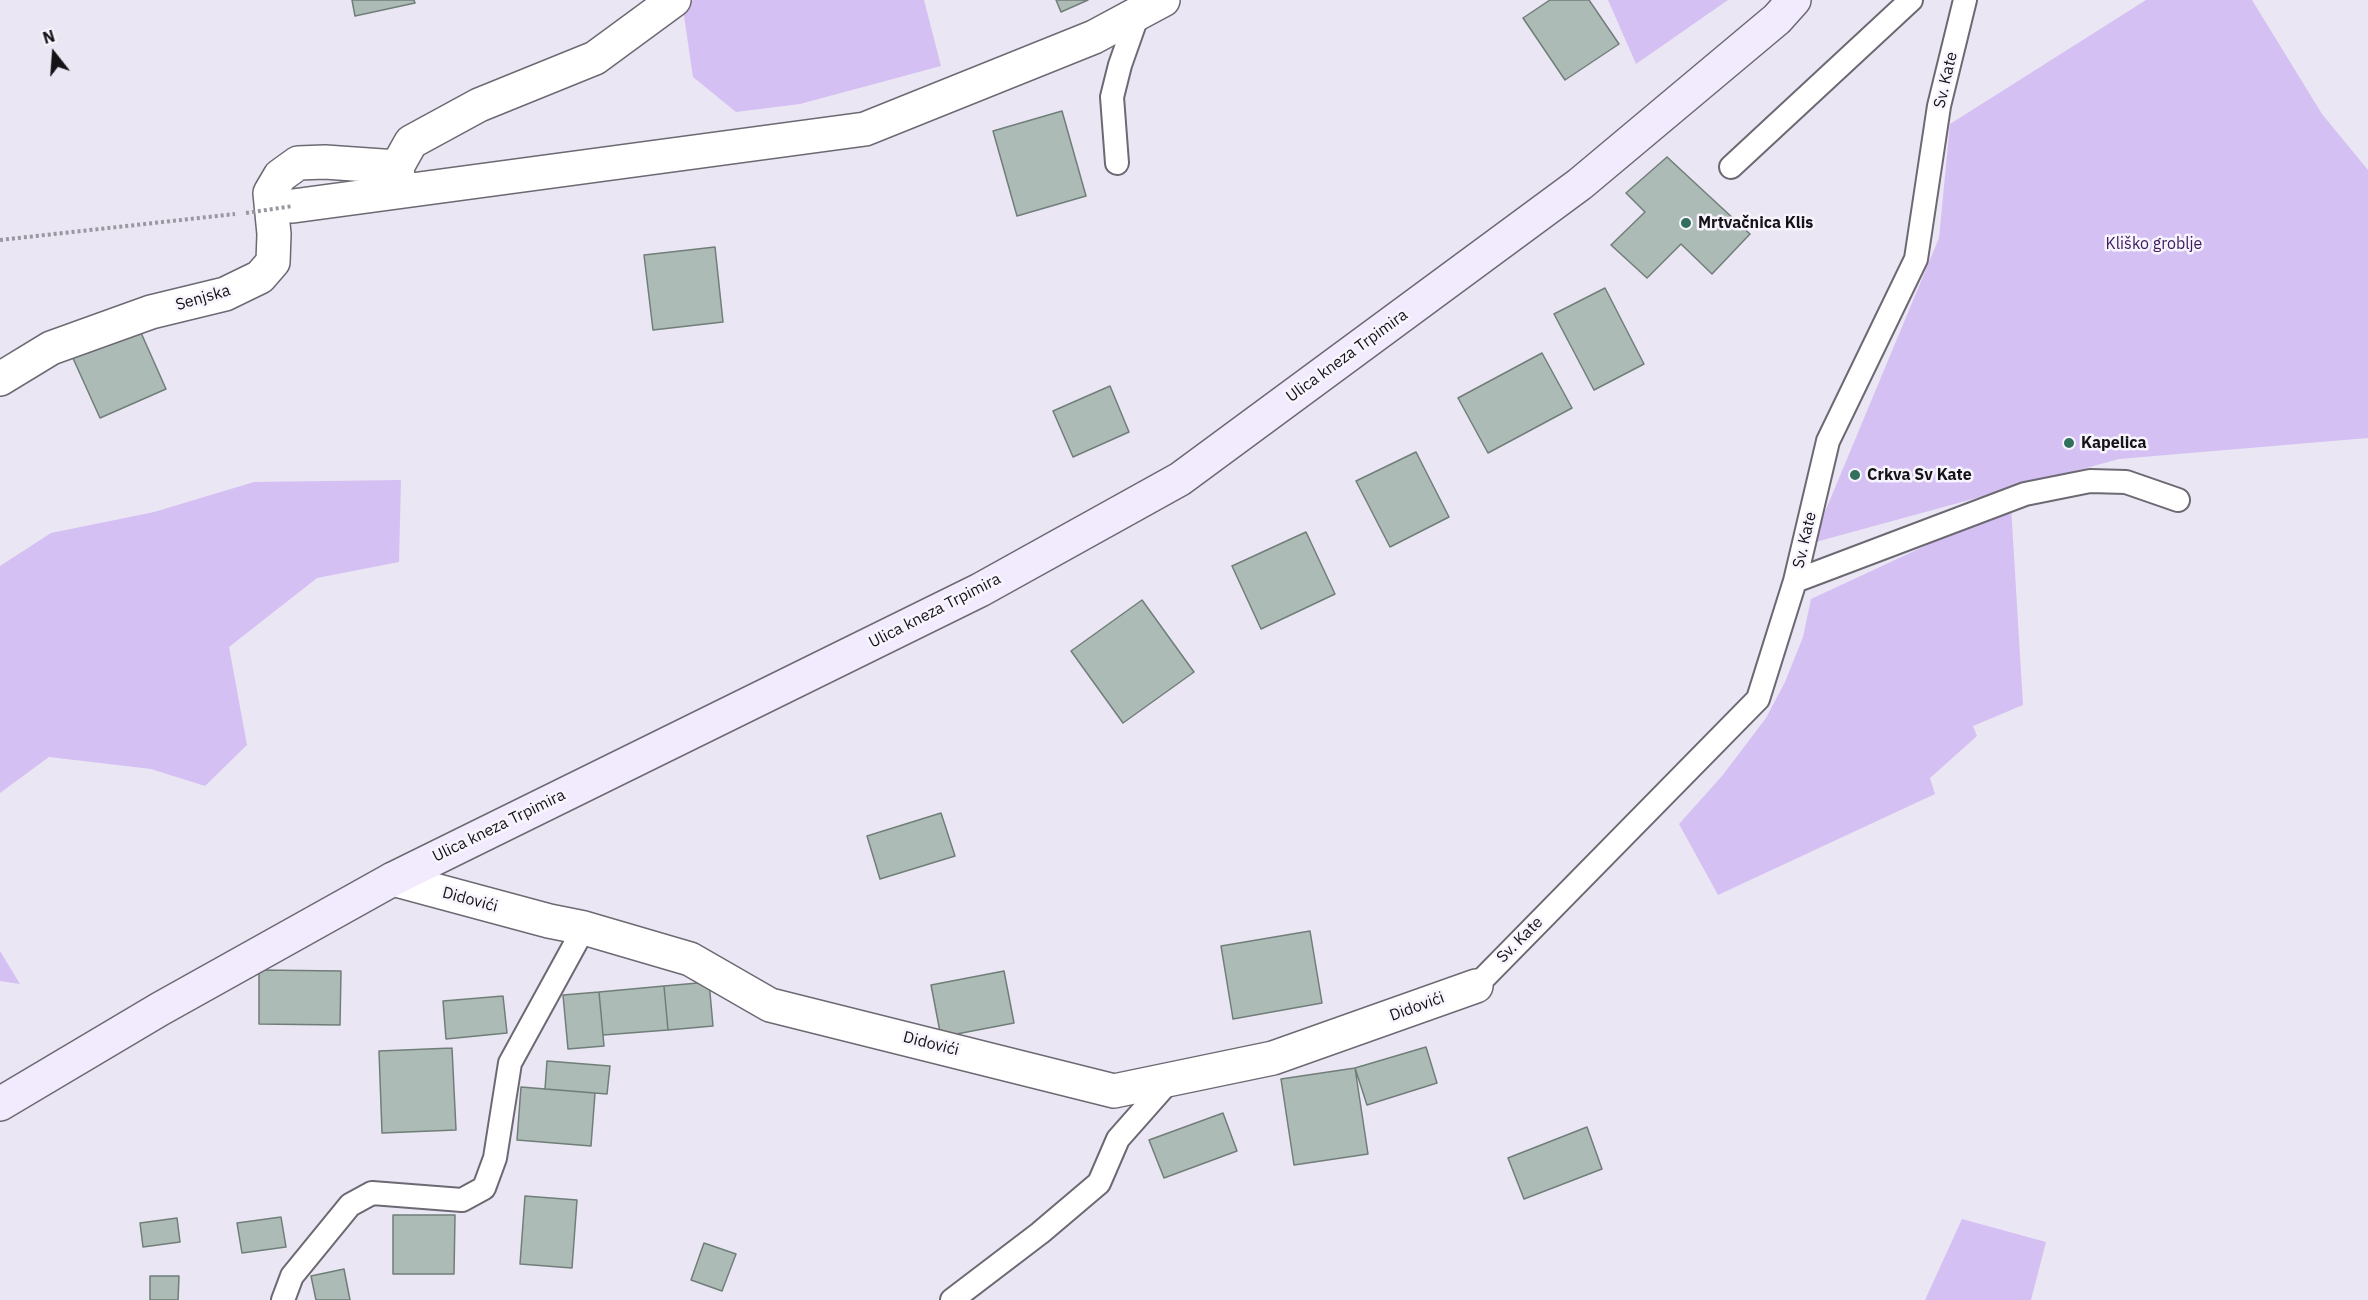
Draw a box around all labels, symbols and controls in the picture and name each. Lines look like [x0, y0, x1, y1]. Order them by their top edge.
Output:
north arrow [24, 24, 84, 84]
text: N [40, 26, 57, 48]
street label: Sv. Kate [1930, 50, 1962, 110]
place label: Mrtvačnica Klis [1698, 213, 1813, 233]
marker: Mrtvačnica Klis [1679, 216, 1693, 230]
park label: Kliško groblje [2106, 234, 2202, 254]
street label: Senjska [174, 281, 232, 315]
street label: Ulica kneza Trpimira [1283, 305, 1411, 407]
place label: Kapelica [2081, 433, 2147, 453]
marker: Kapelica [2062, 436, 2076, 450]
place label: Crkva Sv Kate [1867, 465, 1972, 485]
marker: Crkva Sv Kate [1848, 468, 1862, 482]
street label: Sv. Kate [1789, 510, 1821, 570]
street label: Ulica kneza Trpimira [866, 569, 1004, 653]
street label: Ulica kneza Trpimira [429, 785, 569, 867]
street label: Didovići [440, 883, 500, 917]
street label: Sv. Kate [1493, 913, 1547, 967]
street label: Didovići [1387, 988, 1447, 1026]
street label: Didovići [901, 1028, 961, 1060]

